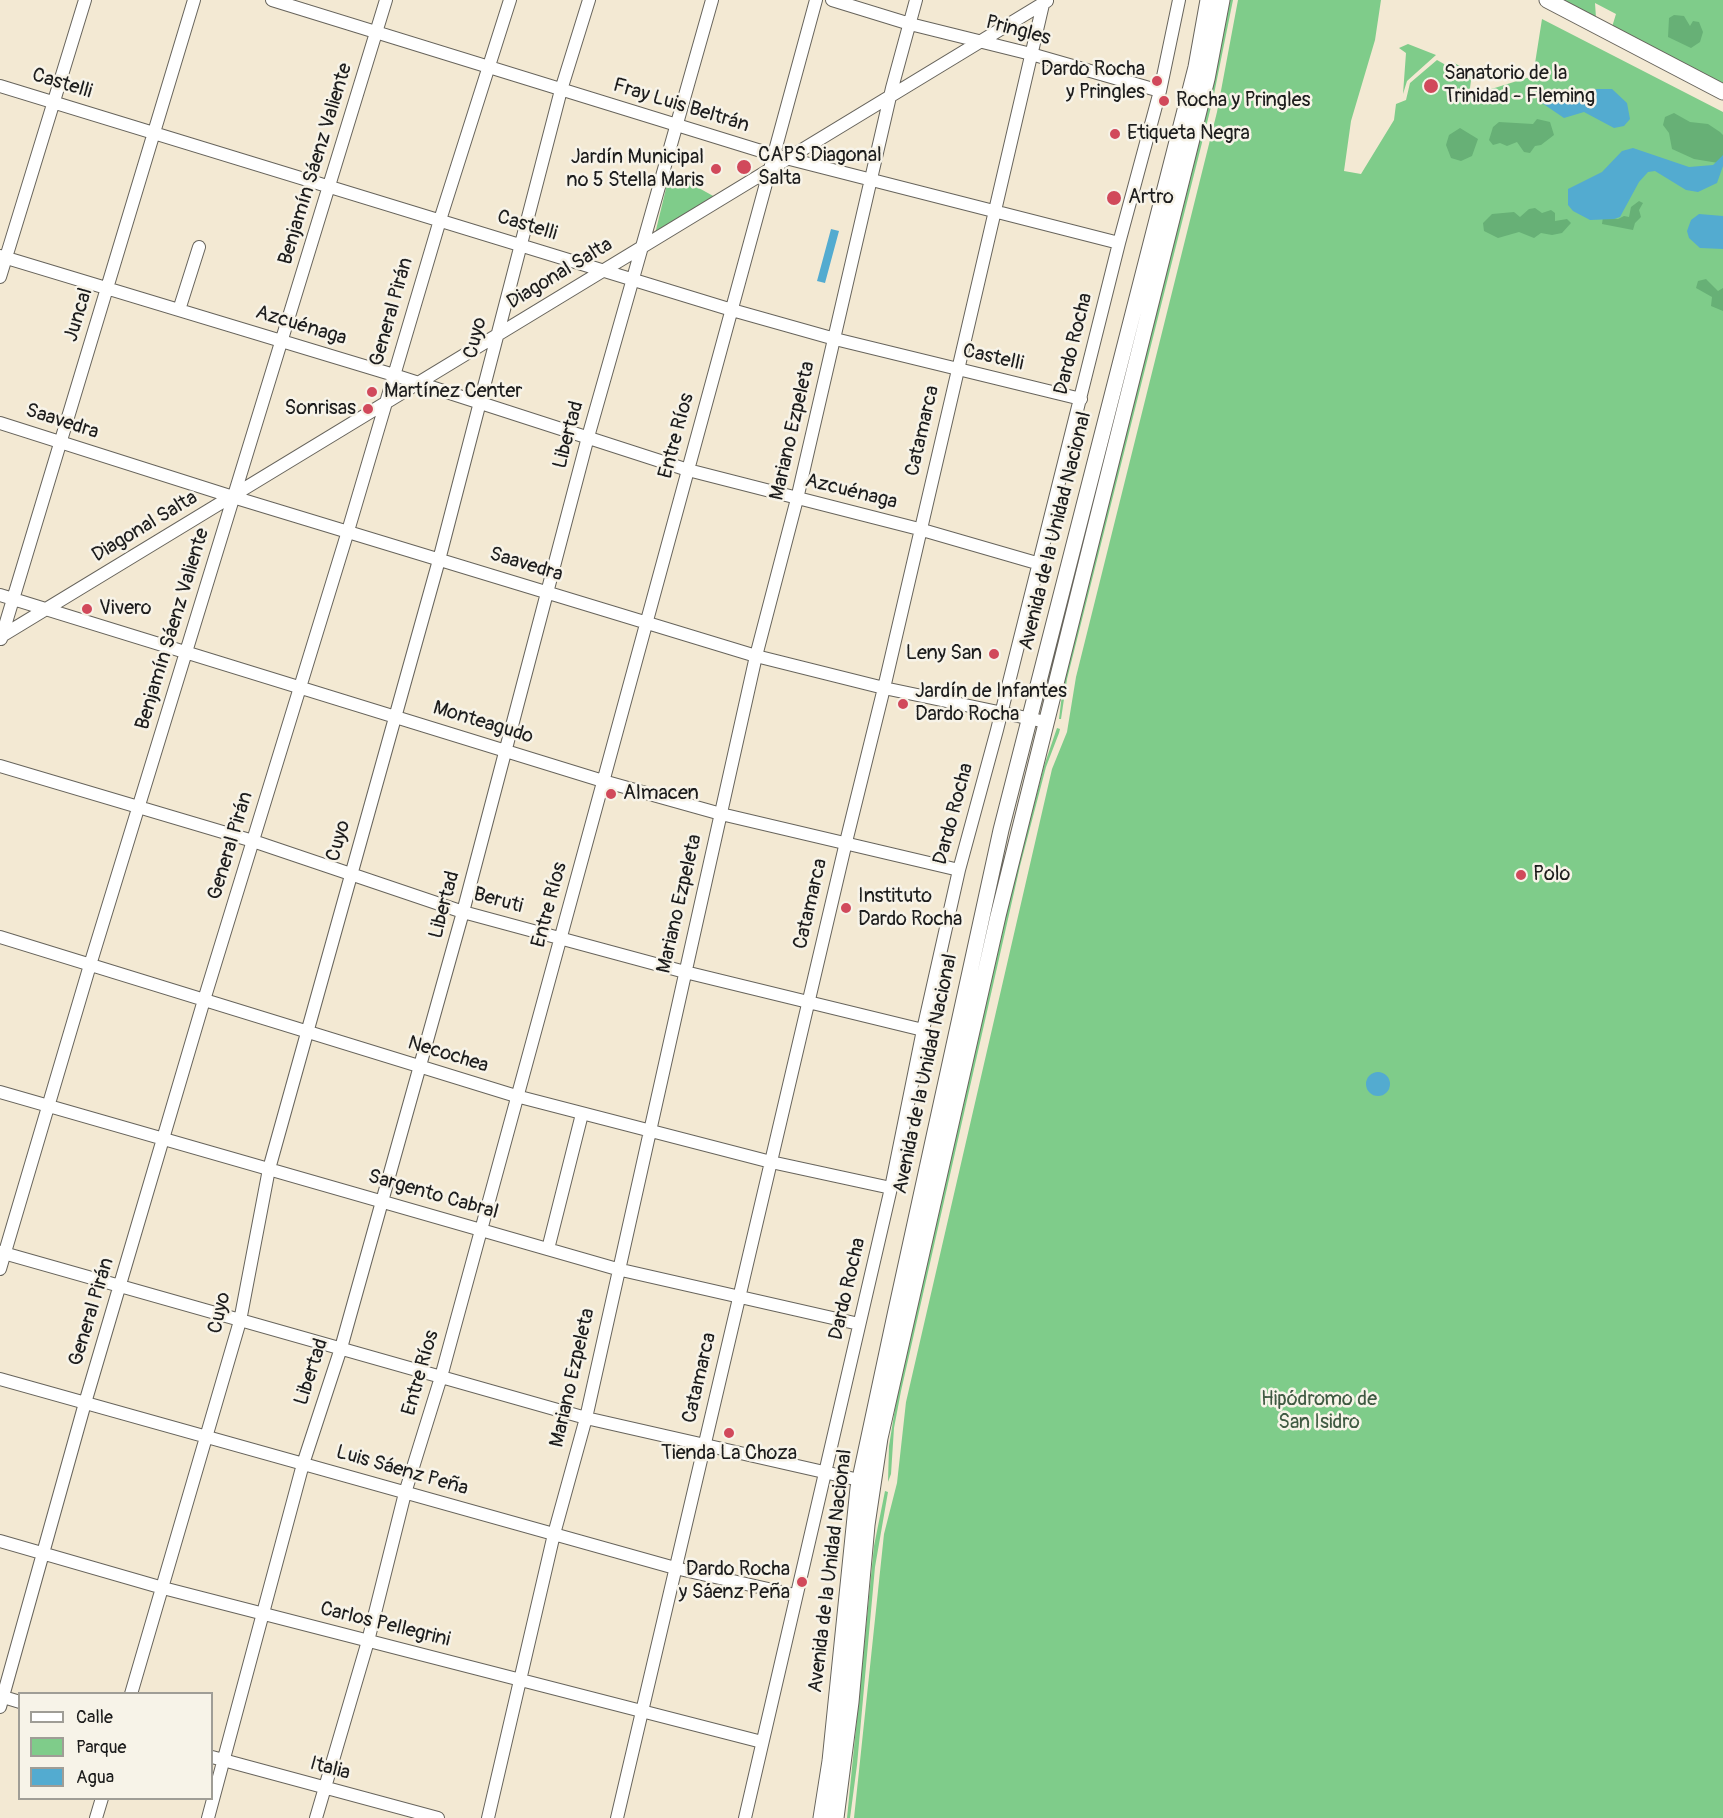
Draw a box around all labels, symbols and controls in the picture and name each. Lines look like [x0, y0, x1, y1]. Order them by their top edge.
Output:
street label: Pringles [983, 11, 1053, 51]
place label: Dardo Rocha y Pringles [1041, 58, 1145, 105]
street label: Benjamín Sáenz Valiente [274, 60, 358, 268]
place label: Sanatorio de la Trinidad - Fleming [1444, 62, 1595, 109]
street label: Castelli [29, 64, 95, 104]
street label: Fray Luis Beltrán [610, 74, 752, 138]
marker: Dardo Rocha y Pringles [1150, 74, 1164, 88]
marker: Sanatorio de la Trinidad - Fleming [1422, 77, 1440, 95]
place label: Rocha y Pringles [1176, 89, 1310, 113]
marker: Rocha y Pringles [1157, 94, 1171, 108]
place label: Etiqueta Negra [1127, 122, 1250, 146]
marker: Etiqueta Negra [1108, 127, 1122, 141]
place label: CAPS Diagonal Salta [758, 144, 882, 191]
place label: Jardín Municipal nº 5 Stella Maris [566, 146, 704, 193]
marker: CAPS Diagonal Salta [735, 158, 753, 176]
marker: Jardín Municipal nº 5 Stella Maris [709, 162, 723, 176]
place label: Artro [1128, 186, 1174, 210]
marker: Artro [1105, 189, 1123, 207]
street label: Castelli [494, 206, 560, 246]
street label: Diagonal Salta [503, 233, 617, 315]
street label: General Pirán [365, 255, 419, 369]
street label: Juncal [59, 285, 99, 345]
street label: Dardo Rocha [1050, 291, 1098, 397]
street label: Azcuénaga [253, 301, 349, 351]
street label: Cuyo [459, 315, 493, 361]
street label: Castelli [960, 339, 1026, 377]
street label: Mariano Ezpeleta [765, 359, 821, 503]
place label: Martínez Center [384, 380, 522, 404]
street label: Catamarca [901, 383, 945, 479]
marker: Martínez Center [365, 385, 379, 399]
street label: Entre Ríos [654, 391, 700, 481]
place label: Sonrisas [285, 397, 356, 421]
street label: Saavedra [22, 399, 102, 445]
street label: Libertad [549, 399, 589, 471]
marker: Sonrisas [361, 402, 375, 416]
street label: Avenida de la Unidad Nacional [1015, 409, 1097, 653]
street label: Azcuénaga [802, 469, 900, 515]
street label: Diagonal Salta [88, 486, 202, 568]
street label: Benjamín Sáenz Valiente [131, 525, 215, 733]
street label: Saavedra [486, 543, 566, 587]
place label: Vivero [99, 597, 151, 621]
marker: Vivero [80, 602, 94, 616]
place label: Leny San [906, 642, 982, 666]
marker: Leny San [987, 647, 1001, 661]
place label: Jardín de Infantes Dardo Rocha [915, 680, 1067, 727]
street label: Monteagudo [430, 696, 536, 750]
marker: Jardín de Infantes Dardo Rocha [896, 697, 910, 711]
street label: Dardo Rocha [929, 761, 979, 867]
place label: Almacen [623, 782, 699, 806]
marker: Almacen [604, 787, 618, 801]
street label: General Pirán [203, 789, 259, 903]
street label: Cuyo [322, 818, 356, 864]
street label: Mariano Ezpeleta [652, 832, 708, 976]
street label: Catamarca [789, 856, 833, 952]
street label: Entre Ríos [527, 860, 573, 950]
place label: Polo [1533, 863, 1570, 887]
marker: Polo [1514, 868, 1528, 882]
street label: Libertad [425, 869, 465, 941]
street label: Beruti [471, 883, 525, 919]
place label: Instituto Dardo Rocha [858, 885, 962, 932]
marker: Instituto Dardo Rocha [839, 901, 853, 915]
street label: Avenida de la Unidad Nacional [889, 952, 963, 1196]
street label: Necochea [405, 1031, 491, 1079]
street label: Sargento Cabral [365, 1165, 501, 1225]
street label: Dardo Rocha [825, 1236, 871, 1342]
street label: General Pirán [64, 1255, 120, 1369]
street label: Cuyo [204, 1290, 236, 1336]
street label: Mariano Ezpeleta [545, 1306, 601, 1450]
street label: Entre Ríos [397, 1328, 445, 1418]
street label: Catamarca [678, 1330, 722, 1426]
street label: Libertad [290, 1336, 334, 1408]
park label: Hipódromo de San Isidro [1261, 1388, 1377, 1435]
marker: Tienda La Choza [722, 1426, 736, 1440]
street label: Luis Sáenz Peña [333, 1441, 471, 1501]
place label: Tienda La Choza [661, 1442, 797, 1466]
street label: Avenida de la Unidad Nacional [804, 1448, 858, 1694]
place label: Dardo Rocha y Sáenz Peña [679, 1558, 790, 1605]
marker: Dardo Rocha y Sáenz Peña [795, 1575, 809, 1589]
street label: Carlos Pellegrini [317, 1597, 453, 1653]
legend [18, 1692, 213, 1800]
text: Calle [76, 1706, 113, 1729]
text: Parque [76, 1736, 126, 1759]
street label: Italia [307, 1752, 353, 1786]
text: Agua [76, 1766, 114, 1789]

